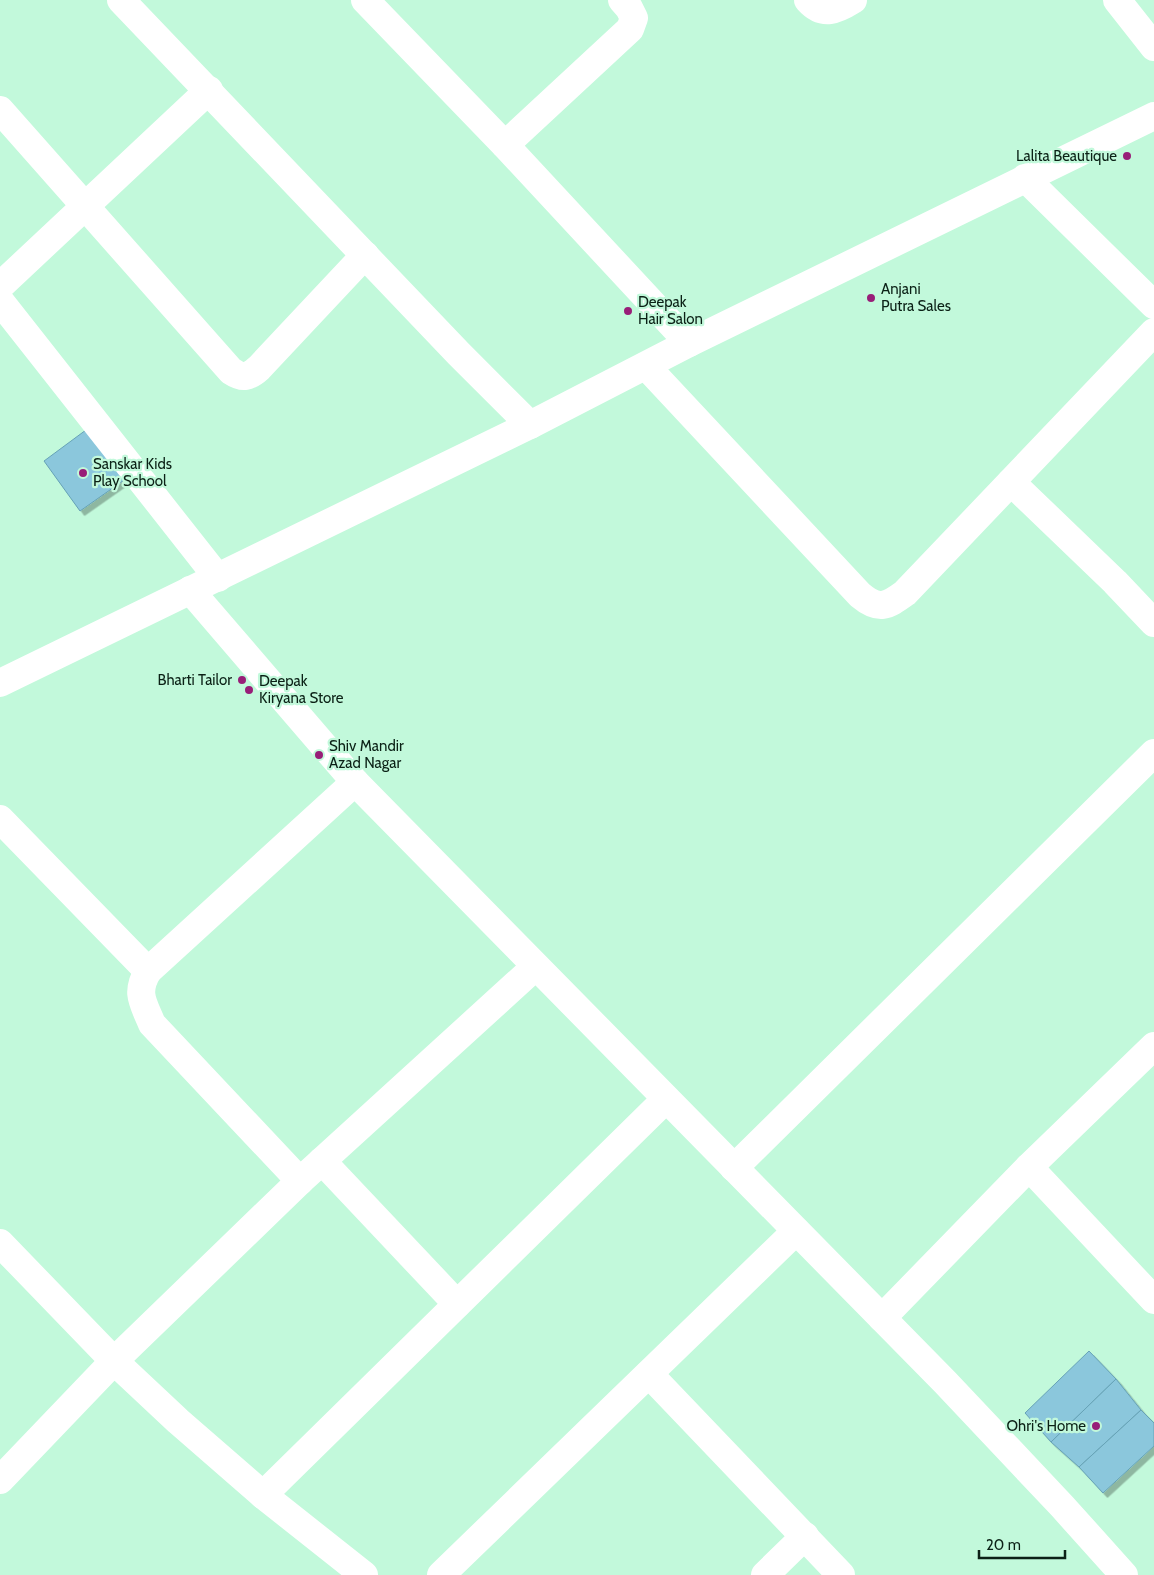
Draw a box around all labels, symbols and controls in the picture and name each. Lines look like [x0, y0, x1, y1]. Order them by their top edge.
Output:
place label: Lalita Beautique [1016, 147, 1117, 165]
marker: Lalita Beautique [1121, 150, 1133, 162]
place label: Anjani Putra Sales [881, 280, 951, 315]
marker: Anjani Putra Sales [865, 292, 877, 304]
place label: Deepak Hair Salon [638, 293, 703, 328]
marker: Deepak Hair Salon [622, 305, 634, 317]
place label: Sanskar Kids Play School [93, 455, 172, 490]
marker: Sanskar Kids Play School [77, 467, 89, 479]
place label: Bharti Tailor [158, 671, 232, 689]
place label: Deepak Kiryana Store [259, 672, 344, 707]
marker: Bharti Tailor [236, 674, 248, 686]
marker: Deepak Kiryana Store [243, 684, 255, 696]
place label: Shiv Mandir Azad Nagar [329, 737, 404, 772]
marker: Shiv Mandir Azad Nagar [313, 749, 325, 761]
place label: Ohri's Home [1007, 1417, 1086, 1435]
marker: Ohri's Home [1090, 1420, 1102, 1432]
scale bar [979, 1528, 1065, 1560]
text: 20 m [986, 1536, 1021, 1554]

